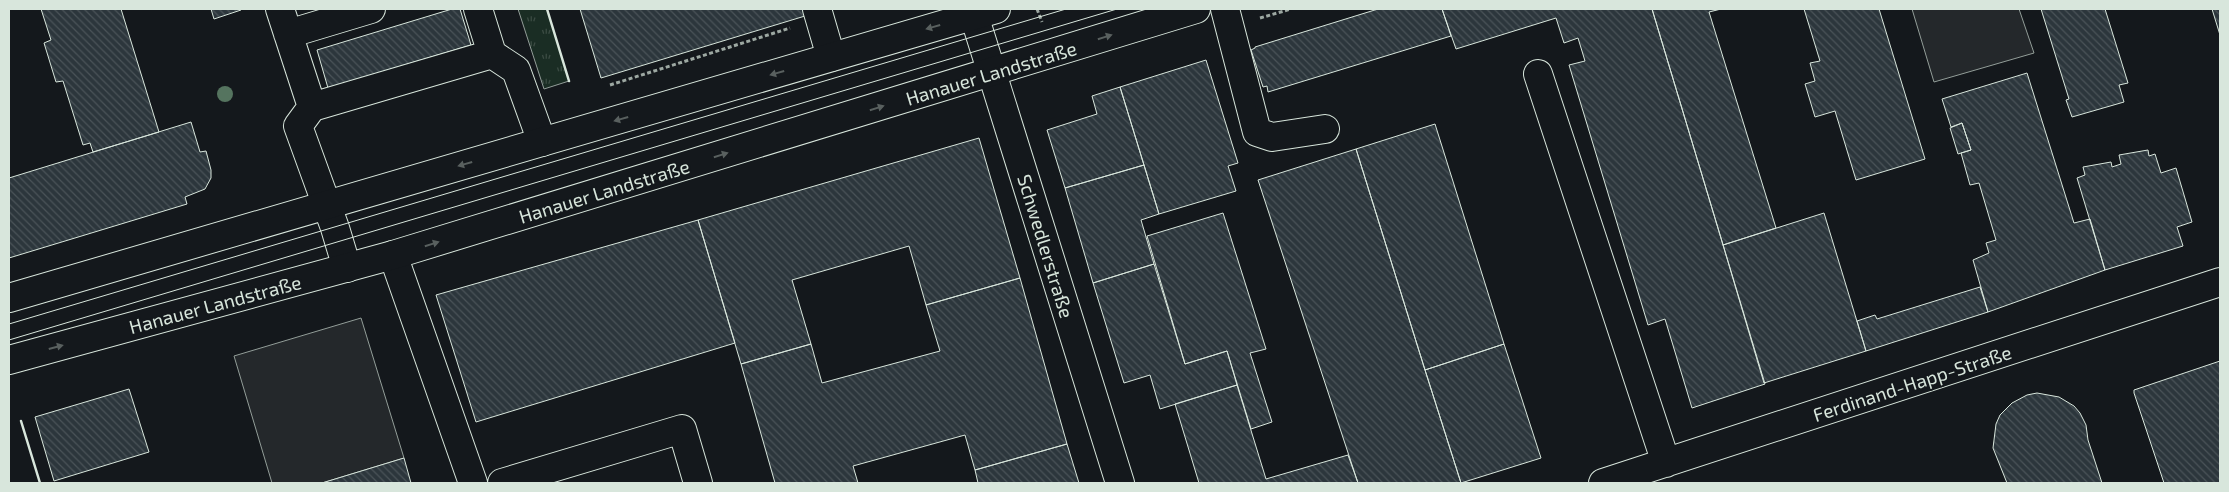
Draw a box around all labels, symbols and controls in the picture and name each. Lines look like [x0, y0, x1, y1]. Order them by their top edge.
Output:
one-way arrow [925, 24, 940, 32]
one-way arrow [1098, 33, 1113, 41]
street label: Hanauer Landstraße [903, 36, 1079, 110]
one-way arrow [769, 69, 784, 77]
one-way arrow [869, 104, 884, 112]
one-way arrow [613, 115, 628, 123]
one-way arrow [714, 151, 729, 159]
street label: Hanauer Landstraße [516, 154, 692, 228]
one-way arrow [457, 161, 472, 169]
street label: Schwedlerstraße [1013, 171, 1079, 321]
one-way arrow [424, 239, 439, 247]
street label: Hanauer Landstraße [126, 270, 304, 338]
street label: Ferdinand-Happ-Straße [1810, 340, 2014, 426]
one-way arrow [48, 343, 63, 351]

